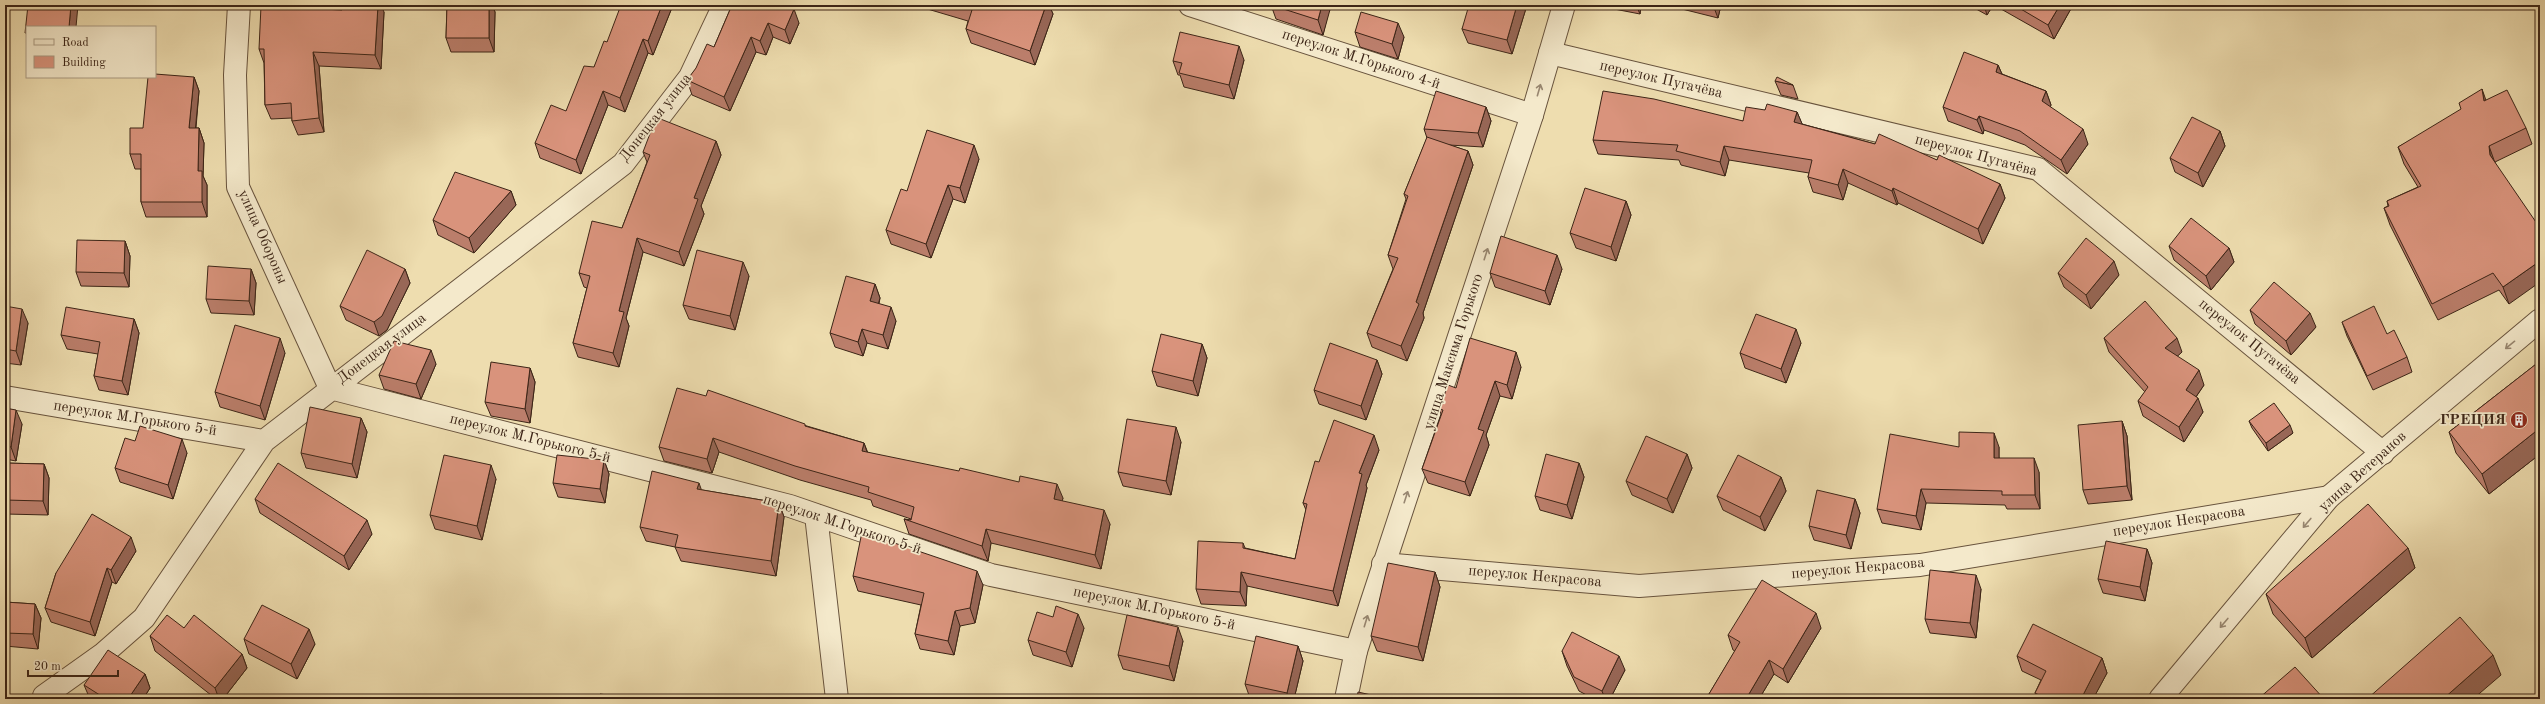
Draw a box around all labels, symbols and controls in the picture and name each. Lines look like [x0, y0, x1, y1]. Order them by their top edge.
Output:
legend [26, 26, 156, 78]
street label: переулок М.Горького 4-й [1280, 27, 1442, 93]
text: Road [62, 37, 89, 49]
text: Building [62, 57, 106, 69]
street label: переулок Пугачёва [1598, 59, 1725, 102]
street label: Донецкая улица [617, 71, 695, 165]
one-way arrow [1536, 84, 1544, 97]
street label: переулок Пугачёва [1913, 132, 2039, 180]
street label: улица Обороны [235, 188, 289, 286]
one-way arrow [1483, 248, 1491, 260]
street label: улица Максима Горького [1422, 272, 1486, 432]
street label: переулок Пугачёва [2195, 297, 2303, 388]
street label: Донецкая улица [335, 310, 430, 387]
one-way arrow [2504, 341, 2515, 349]
street label: переулок М.Горького 5-й [52, 399, 218, 439]
building icon: ГРЕЦИЯ [2509, 410, 2529, 430]
street label: переулок М.Горького 5-й [448, 412, 612, 466]
place label: ГРЕЦИЯ [2440, 413, 2506, 428]
street label: улица Ветеранов [2316, 429, 2410, 515]
one-way arrow [1402, 491, 1410, 503]
street label: переулок М.Горького 5-й [761, 492, 923, 558]
street label: переулок Некрасова [2112, 504, 2247, 540]
one-way arrow [2303, 518, 2312, 528]
street label: переулок Некрасова [1791, 556, 1926, 582]
street label: переулок Некрасова [1468, 564, 1603, 590]
street label: переулок М.Горького 5-й [1072, 584, 1236, 634]
one-way arrow [1362, 615, 1370, 627]
one-way arrow [2220, 617, 2229, 628]
scale bar [28, 652, 118, 678]
text: 20 m [34, 661, 61, 673]

